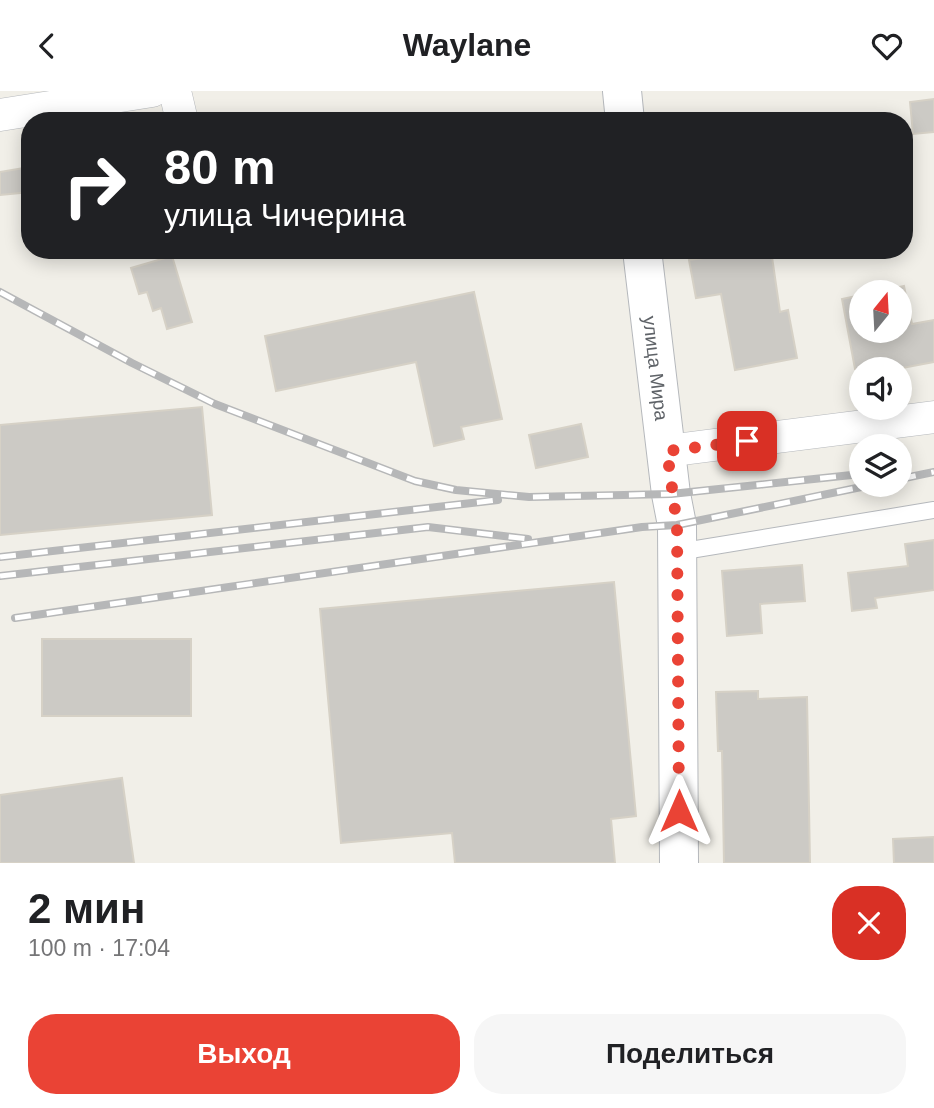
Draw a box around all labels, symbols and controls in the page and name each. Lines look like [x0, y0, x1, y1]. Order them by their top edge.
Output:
icon: back [28, 27, 66, 65]
text: Waylane [403, 27, 531, 63]
icon: heart [868, 27, 906, 65]
icon: right [49, 140, 140, 231]
text: 80 m [164, 140, 276, 194]
text: улица Чичерина [164, 197, 406, 233]
north arrow [849, 280, 912, 343]
map controls [849, 280, 912, 497]
street label: улица Мира [639, 315, 673, 422]
button: sound [849, 357, 912, 420]
pin [717, 411, 777, 471]
icon: arrive [728, 422, 766, 460]
button: layers [849, 434, 912, 497]
position arrow [642, 774, 716, 848]
text: 2 мин [28, 885, 145, 932]
button: close [832, 886, 906, 960]
text: 100 m · 17:04 [28, 935, 170, 961]
button: Выход [28, 1014, 460, 1094]
button: Поделиться [474, 1014, 906, 1094]

